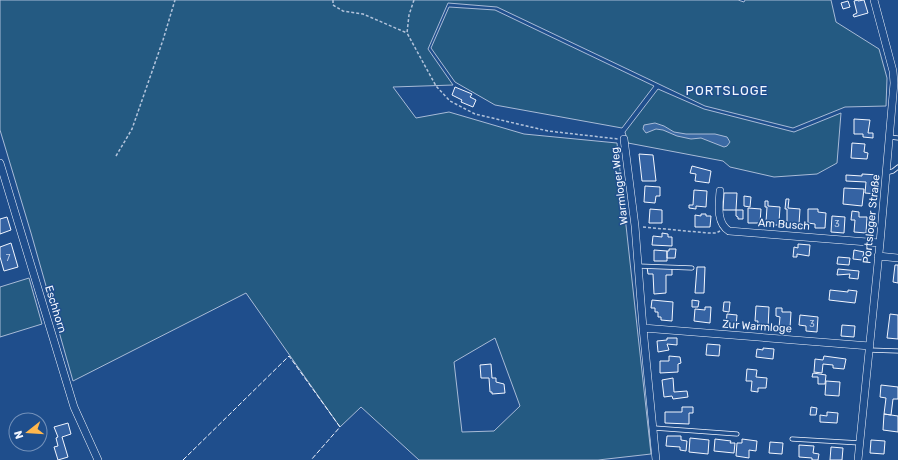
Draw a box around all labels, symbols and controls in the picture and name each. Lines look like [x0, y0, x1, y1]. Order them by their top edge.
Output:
district label: PORTSLOGE [686, 83, 768, 98]
street label: Warmloger Weg [608, 146, 631, 225]
street label: Portsloger Straße [860, 174, 883, 264]
street label: Am Busch [757, 216, 810, 233]
house number: 3 [834, 219, 840, 229]
house number: 7 [6, 253, 11, 263]
street label: Eschhorn [42, 284, 69, 334]
street label: Zur Warmloge [722, 318, 792, 335]
house number: 3 [809, 319, 815, 329]
north arrow [8, 412, 48, 452]
text: N [12, 429, 26, 440]

